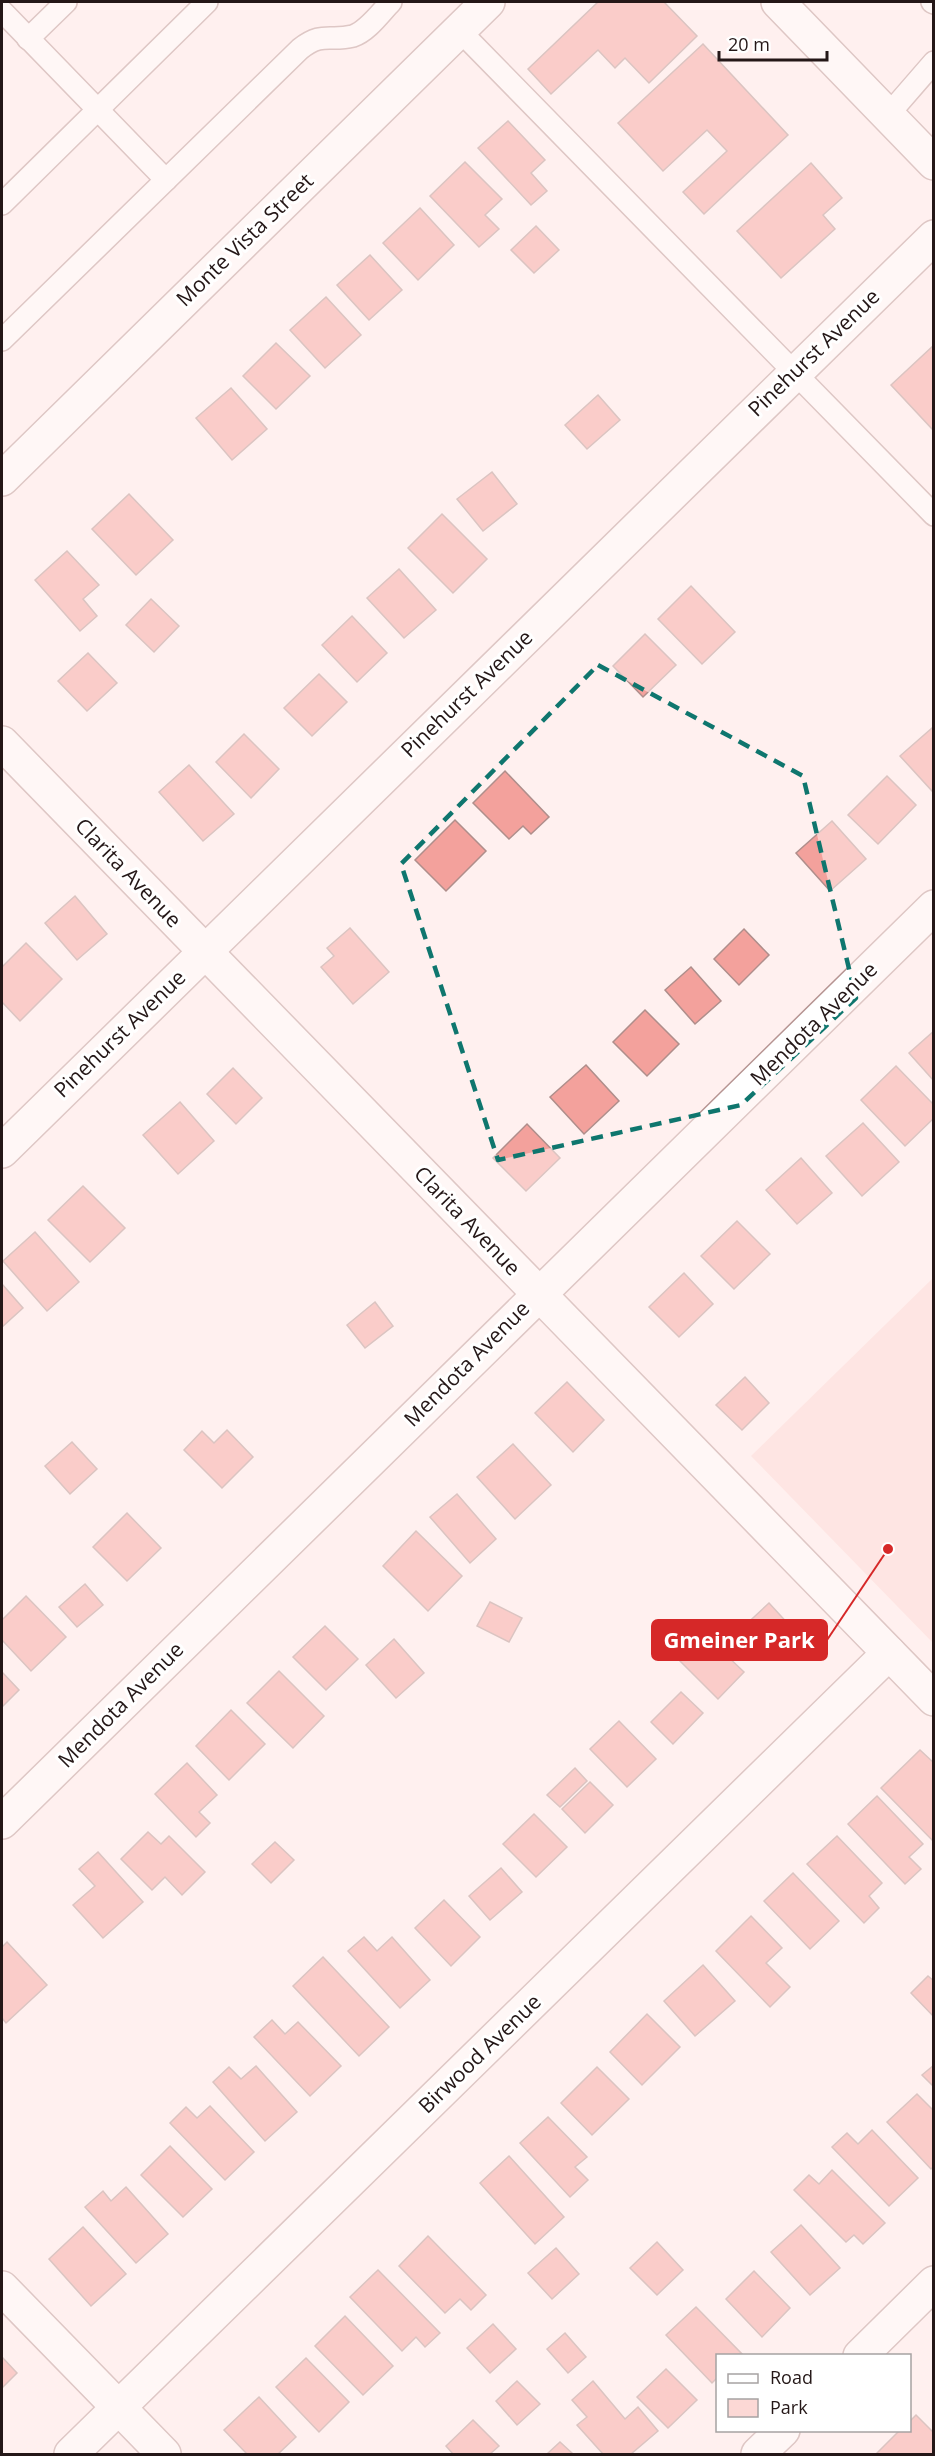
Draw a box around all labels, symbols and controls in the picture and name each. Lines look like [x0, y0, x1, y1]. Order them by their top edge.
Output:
scale bar [719, 24, 827, 62]
text: 20 m [728, 32, 770, 56]
street label: Monte Vista Street [170, 167, 319, 312]
street label: Pinehurst Avenue [741, 282, 885, 422]
street label: Pinehurst Avenue [394, 623, 538, 763]
street label: Clarita Avenue [69, 812, 188, 933]
street label: Mendota Avenue [744, 955, 883, 1091]
street label: Pinehurst Avenue [47, 963, 191, 1103]
street label: Clarita Avenue [408, 1160, 527, 1281]
street label: Mendota Avenue [397, 1294, 535, 1432]
callout: Gmeiner Park [652, 1620, 827, 1660]
text: Gmeiner Park [663, 1624, 815, 1654]
street label: Mendota Avenue [51, 1635, 189, 1773]
street label: Birwood Avenue [412, 1987, 547, 2119]
legend [716, 2354, 911, 2432]
text: Road [770, 2365, 813, 2389]
text: Park [770, 2395, 808, 2419]

